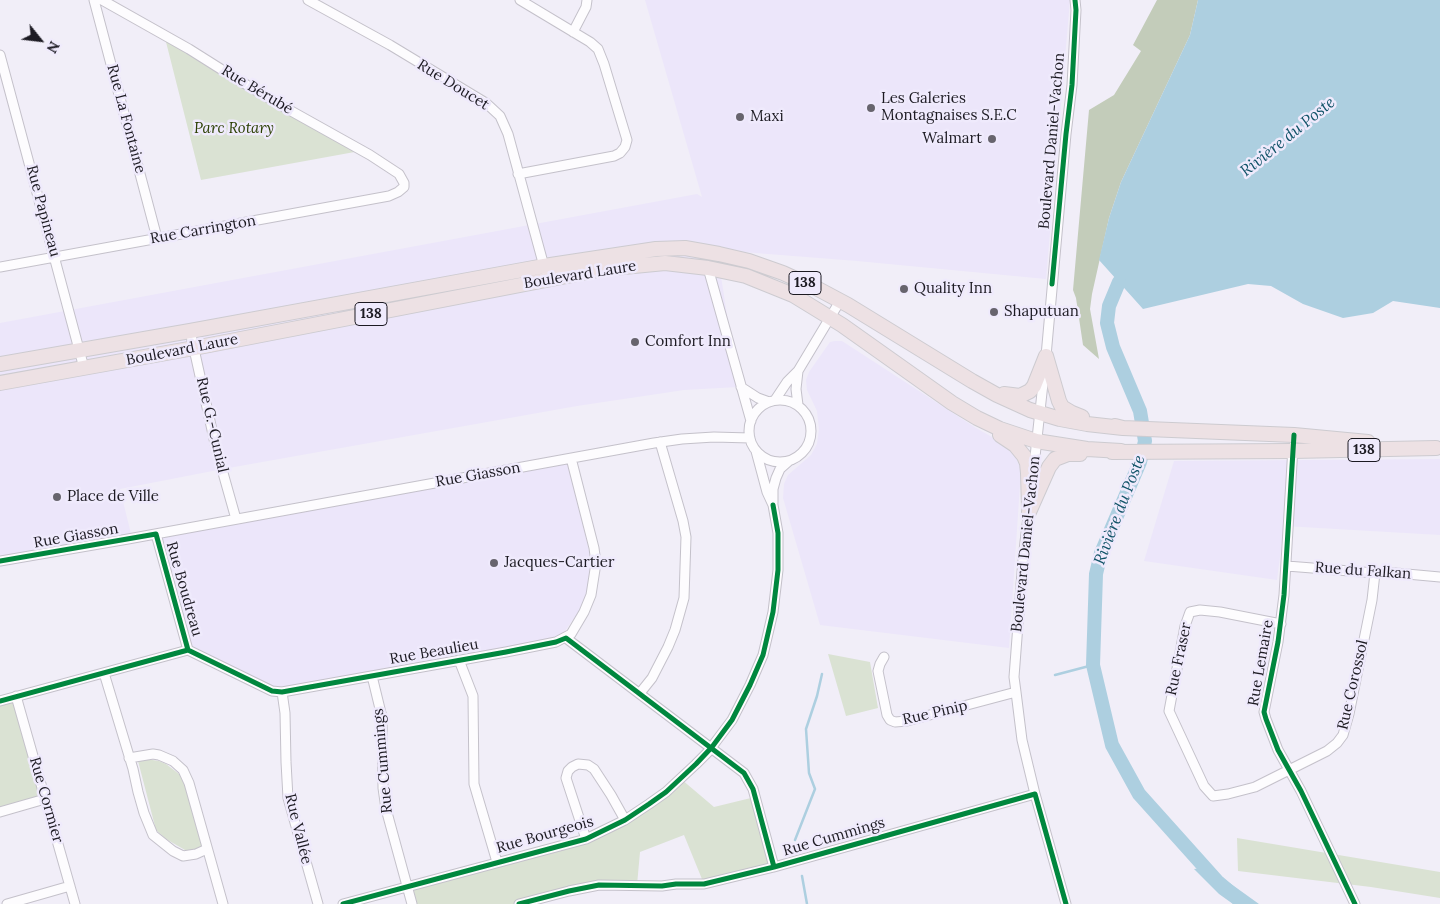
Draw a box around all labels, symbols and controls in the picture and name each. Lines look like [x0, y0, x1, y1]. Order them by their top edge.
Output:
north arrow [15, 15, 65, 65]
text: N [43, 38, 64, 56]
street label: Boulevard Daniel-Vachon [1035, 52, 1069, 230]
street label: Rue Doucet [414, 56, 492, 114]
street label: Rue Bérubé [218, 62, 296, 118]
street label: Rue La Fontaine [103, 63, 149, 175]
place label: Les Galeries Montagnaises S.E.C [881, 90, 1017, 125]
water label: Rivière du Poste [1237, 93, 1339, 181]
marker: Les Galeries Montagnaises S.E.C [865, 102, 877, 114]
place label: Maxi [750, 108, 784, 126]
marker: Maxi [734, 111, 746, 123]
park label: Parc Rotary [194, 120, 274, 138]
place label: Walmart [922, 130, 982, 148]
marker: Walmart [986, 133, 998, 145]
street label: Rue Papineau [22, 163, 64, 259]
street label: Rue Carrington [149, 212, 257, 248]
street label: Boulevard Laure [522, 257, 638, 293]
road number: 138 [789, 272, 821, 294]
place label: Quality Inn [914, 280, 992, 298]
marker: Quality Inn [898, 283, 910, 295]
road number: 138 [355, 302, 387, 326]
place label: Shaputuan [1004, 303, 1079, 321]
marker: Shaputuan [988, 306, 1000, 318]
street label: Boulevard Laure [124, 330, 240, 370]
place label: Comfort Inn [645, 333, 731, 351]
marker: Comfort Inn [629, 336, 641, 348]
street label: Rue G.-Cunial [192, 376, 232, 474]
road number: 138 [1348, 438, 1380, 462]
water label: Rivière du Poste [1090, 452, 1150, 568]
street label: Boulevard Daniel-Vachon [1008, 455, 1044, 633]
street label: Rue Giasson [434, 459, 522, 491]
place label: Place de Ville [67, 488, 159, 506]
marker: Place de Ville [51, 491, 63, 503]
street label: Rue Giasson [32, 520, 120, 552]
street label: Rue Boudreau [162, 540, 206, 638]
place label: Jacques-Cartier [504, 554, 614, 572]
marker: Jacques-Cartier [488, 557, 500, 569]
street label: Rue du Falkan [1314, 559, 1412, 583]
street label: Rue Lemaire [1245, 619, 1277, 707]
street label: Rue Fraser [1162, 621, 1196, 697]
street label: Rue Beaulieu [388, 635, 480, 669]
street label: Rue Corossol [1334, 638, 1372, 732]
street label: Rue Pinip [901, 697, 969, 729]
street label: Rue Cummings [369, 708, 397, 814]
street label: Rue Cormier [25, 755, 67, 845]
street label: Rue Vallée [281, 792, 315, 866]
street label: Rue Bourgeois [494, 813, 596, 857]
street label: Rue Cummings [781, 814, 887, 860]

